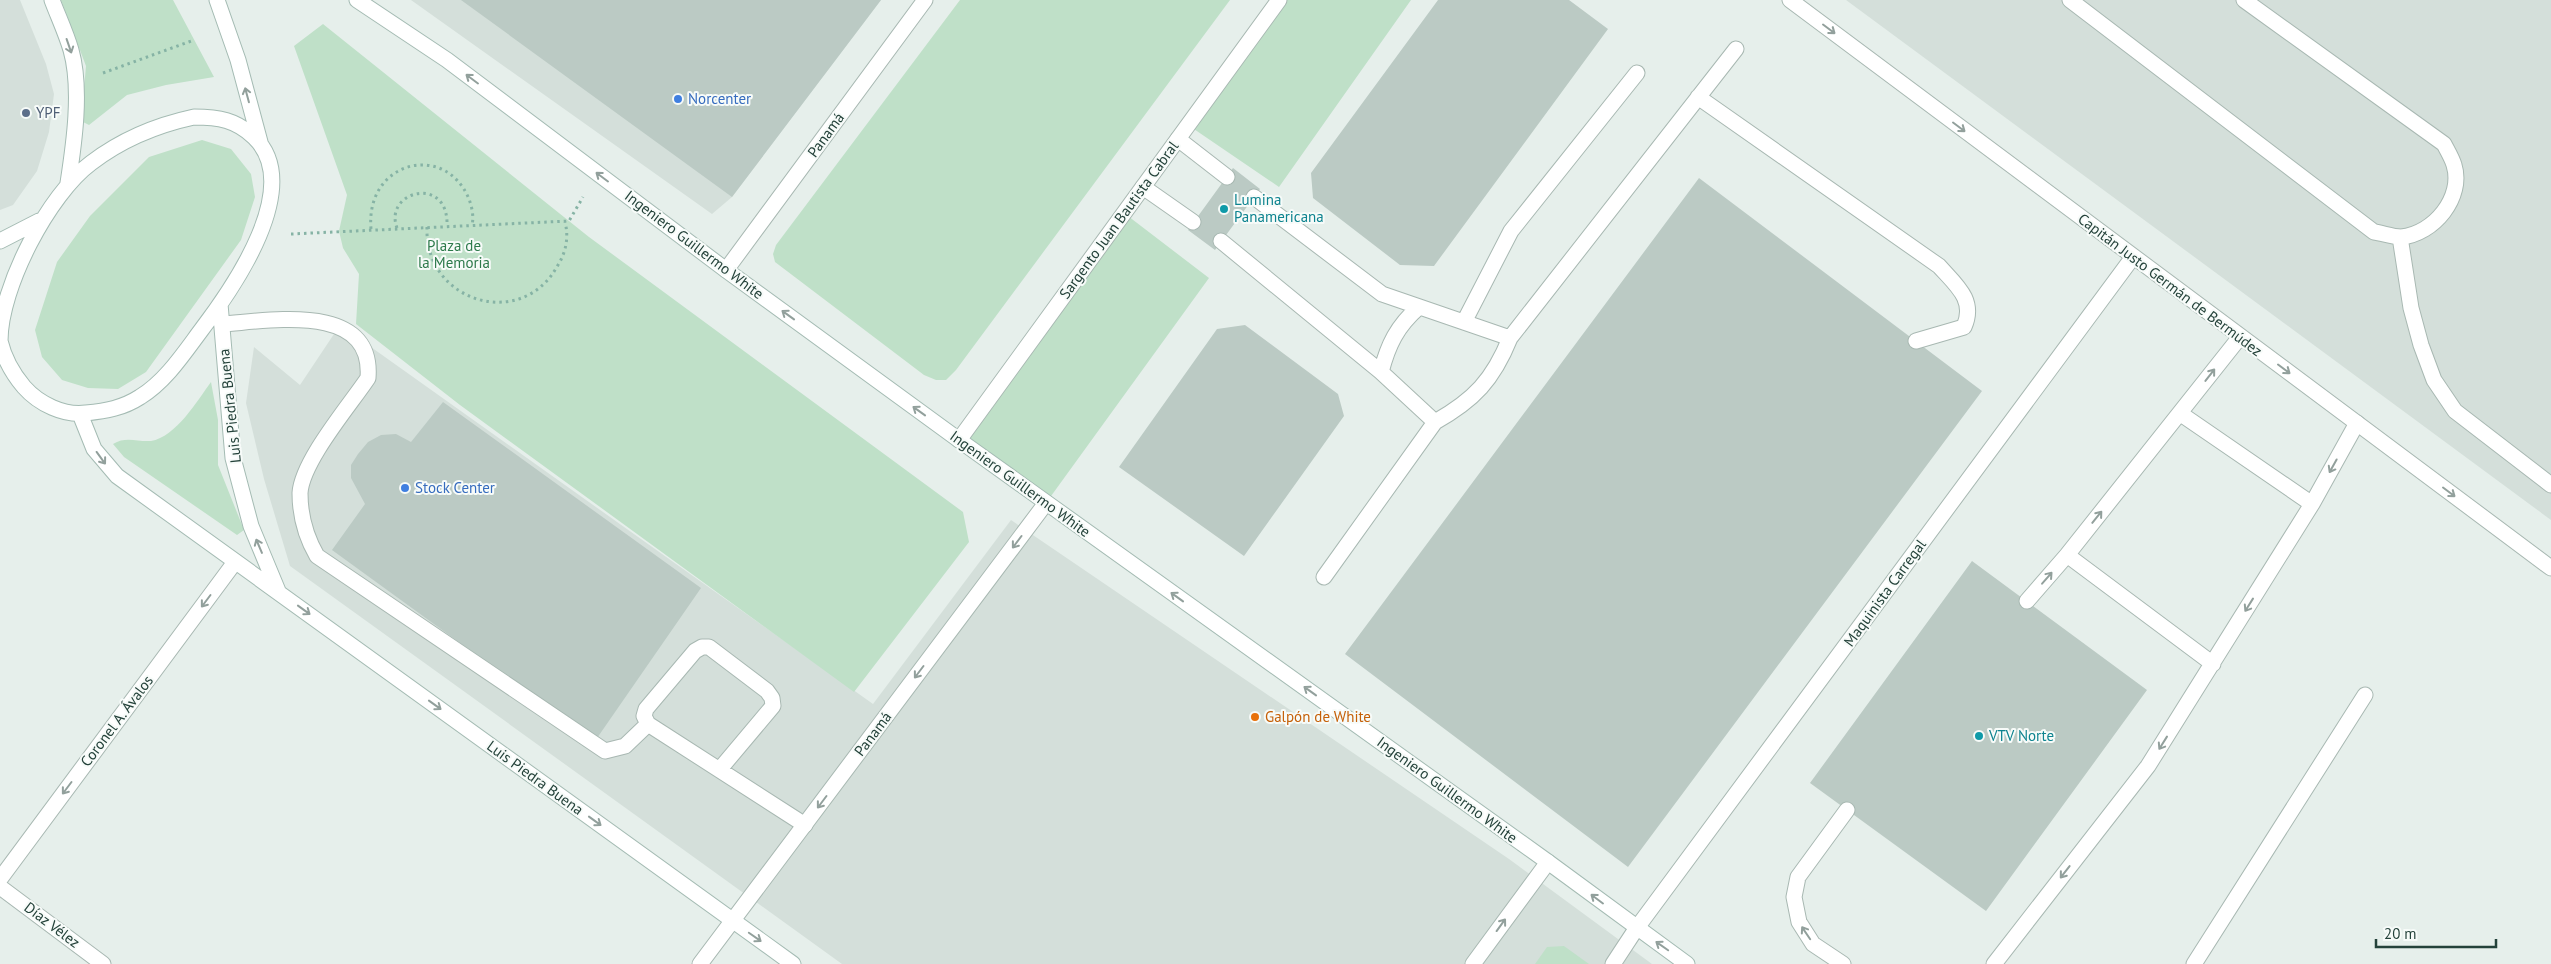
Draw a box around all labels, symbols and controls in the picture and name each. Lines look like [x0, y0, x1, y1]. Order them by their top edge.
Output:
one-way arrow [1822, 24, 1835, 35]
one-way arrow [65, 37, 74, 53]
one-way arrow [465, 74, 479, 84]
one-way arrow [242, 88, 251, 104]
place label: Norcenter [688, 89, 751, 108]
marker: Norcenter [672, 93, 684, 105]
place label: YPF [36, 103, 61, 122]
marker: YPF [20, 107, 32, 119]
street label: Panamá [803, 109, 848, 161]
one-way arrow [1952, 122, 1966, 132]
street label: Sargento Juan Bautista Cabral [1055, 137, 1183, 302]
one-way arrow [596, 171, 609, 182]
street label: Ingeniero Guillermo White [621, 186, 768, 303]
place label: Lumina Panamericana [1234, 190, 1324, 226]
marker: Lumina Panamericana [1218, 203, 1230, 215]
street label: Capitán Justo Germán de Bermúdez [2074, 209, 2266, 360]
park label: Plaza de la Memoria [418, 236, 490, 272]
one-way arrow [781, 310, 795, 320]
street label: Luis Piedra Buena [214, 348, 245, 464]
one-way arrow [2277, 364, 2290, 375]
one-way arrow [2205, 369, 2216, 382]
one-way arrow [913, 406, 926, 417]
street label: Ingeniero Guillermo White [946, 426, 1094, 541]
one-way arrow [96, 451, 106, 465]
one-way arrow [2328, 458, 2338, 472]
place label: Stock Center [415, 478, 495, 497]
marker: Stock Center [399, 482, 411, 494]
one-way arrow [2442, 487, 2456, 497]
one-way arrow [2092, 511, 2103, 524]
one-way arrow [1011, 535, 1022, 548]
street label: Maquinista Carregal [1839, 535, 1930, 650]
one-way arrow [254, 539, 264, 554]
one-way arrow [2041, 572, 2052, 585]
one-way arrow [1171, 592, 1185, 602]
one-way arrow [201, 594, 211, 608]
one-way arrow [2244, 597, 2254, 611]
one-way arrow [297, 605, 311, 615]
one-way arrow [914, 665, 924, 679]
street label: Coronel A. Ávalos [76, 671, 157, 770]
one-way arrow [1304, 686, 1317, 697]
one-way arrow [428, 700, 442, 710]
place label: Galpón de White [1265, 707, 1371, 726]
street label: Panamá [850, 708, 895, 760]
marker: Galpón de White [1249, 711, 1261, 723]
place label: VTV Norte [1988, 726, 2054, 745]
marker: VTV Norte [1973, 730, 1985, 742]
street label: Ingeniero Guillermo White [1373, 732, 1521, 847]
one-way arrow [2158, 735, 2168, 749]
street label: Luis Piedra Buena [483, 736, 587, 819]
one-way arrow [62, 781, 73, 794]
one-way arrow [817, 795, 827, 809]
one-way arrow [588, 816, 601, 827]
one-way arrow [2060, 866, 2071, 879]
one-way arrow [1591, 894, 1604, 905]
street label: Díaz Vélez [21, 897, 84, 952]
scale bar [2376, 916, 2496, 948]
one-way arrow [1496, 919, 1507, 932]
text: 20 m [2384, 924, 2417, 943]
one-way arrow [1801, 927, 1811, 941]
one-way arrow [748, 932, 762, 942]
one-way arrow [1655, 941, 1669, 951]

